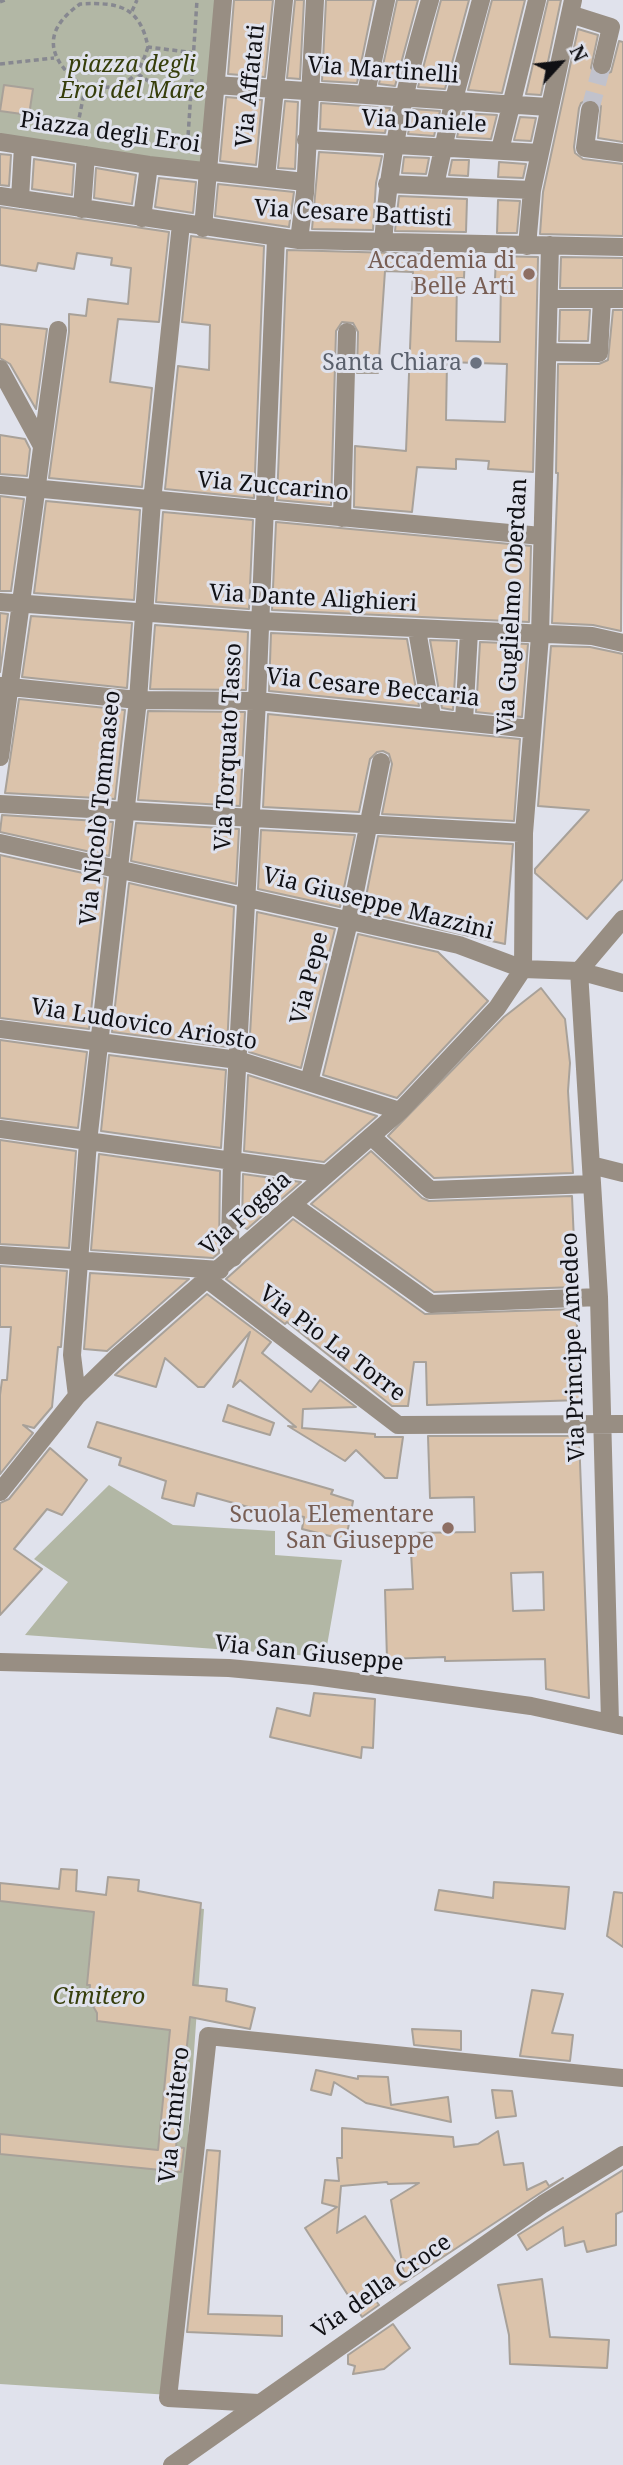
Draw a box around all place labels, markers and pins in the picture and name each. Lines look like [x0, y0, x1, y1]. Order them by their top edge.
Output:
place label: Accademia di Belle Arti [368, 247, 515, 301]
marker: Accademia di Belle Arti [521, 266, 537, 282]
place label: Santa Chiara [322, 349, 462, 377]
marker: Santa Chiara [468, 355, 484, 371]
place label: Scuola Elementare San Giuseppe [229, 1501, 434, 1555]
marker: Scuola Elementare San Giuseppe [440, 1520, 456, 1536]

